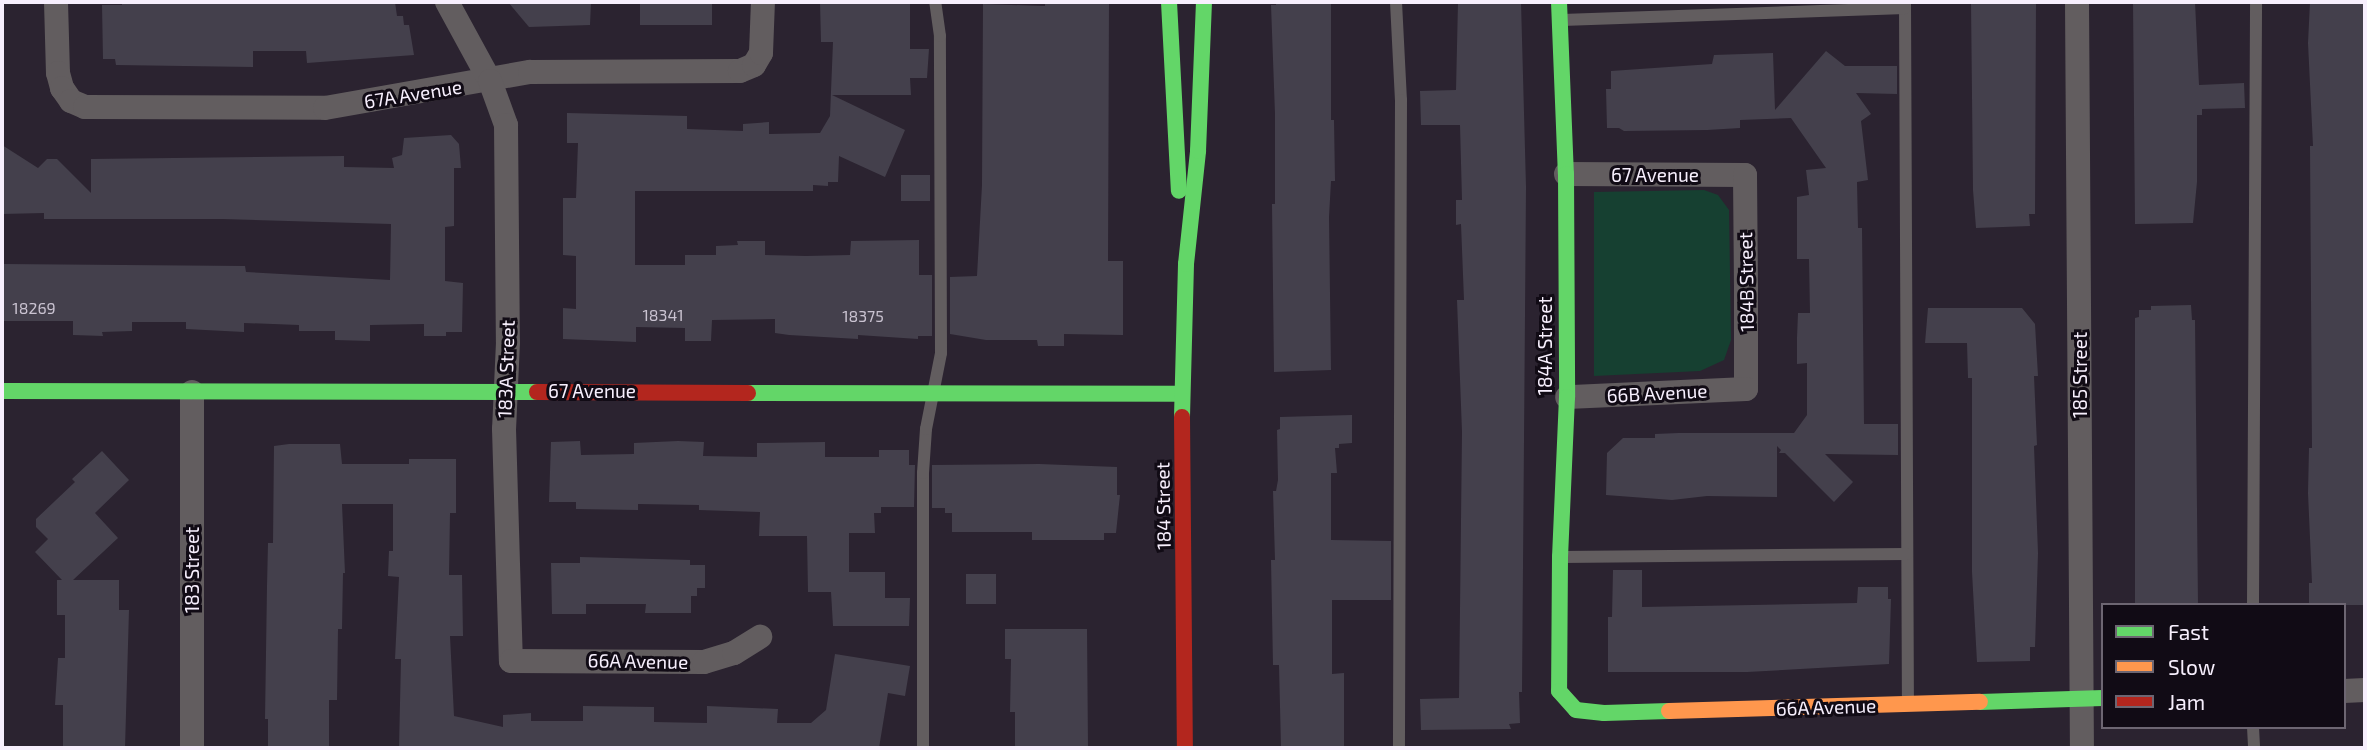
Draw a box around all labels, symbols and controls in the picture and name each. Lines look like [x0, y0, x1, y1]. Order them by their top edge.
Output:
street label: 67A Avenue [362, 75, 464, 113]
street label: 67 Avenue [1611, 164, 1699, 186]
street label: 184B Street [1734, 232, 1758, 332]
street label: 184A Street [1534, 296, 1556, 396]
house number: 18269 [12, 298, 56, 318]
house number: 18341 [642, 305, 684, 325]
house number: 18375 [842, 306, 884, 326]
street label: 183A Street [493, 319, 519, 419]
street label: 185 Street [2069, 332, 2091, 418]
street label: 66B Avenue [1606, 379, 1708, 407]
street label: 67 Avenue [548, 380, 636, 402]
street label: 184 Street [1151, 462, 1175, 550]
street label: 183 Street [181, 527, 203, 613]
legend [2101, 603, 2346, 729]
text: Fast [2168, 619, 2209, 644]
street label: 66A Avenue [587, 649, 689, 673]
text: Slow [2168, 654, 2215, 679]
text: Jam [2168, 689, 2205, 714]
street label: 66A Avenue [1775, 694, 1877, 720]

